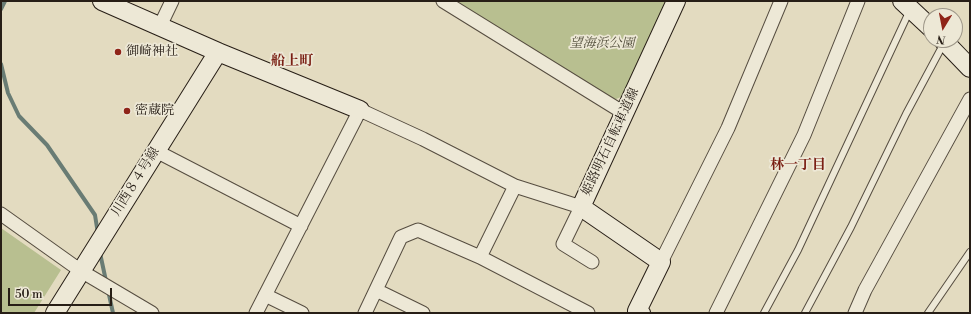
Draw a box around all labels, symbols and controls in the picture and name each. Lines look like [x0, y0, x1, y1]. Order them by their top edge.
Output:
north arrow [923, 8, 963, 48]
text: N [936, 31, 947, 46]
park label: 望海浜公園 [570, 36, 634, 52]
place label: 御崎神社 [126, 44, 178, 60]
marker: 御崎神社 [113, 47, 123, 57]
district label: 船上町 [271, 54, 313, 70]
street label: 姫路明石自転車道線 [579, 86, 643, 198]
place label: 密蔵院 [135, 103, 174, 119]
marker: 密蔵院 [122, 106, 132, 116]
street label: 川西８４号線 [109, 145, 163, 219]
district label: 林一丁目 [770, 158, 826, 174]
scale bar [10, 280, 114, 306]
text: 50 m [15, 287, 43, 302]

